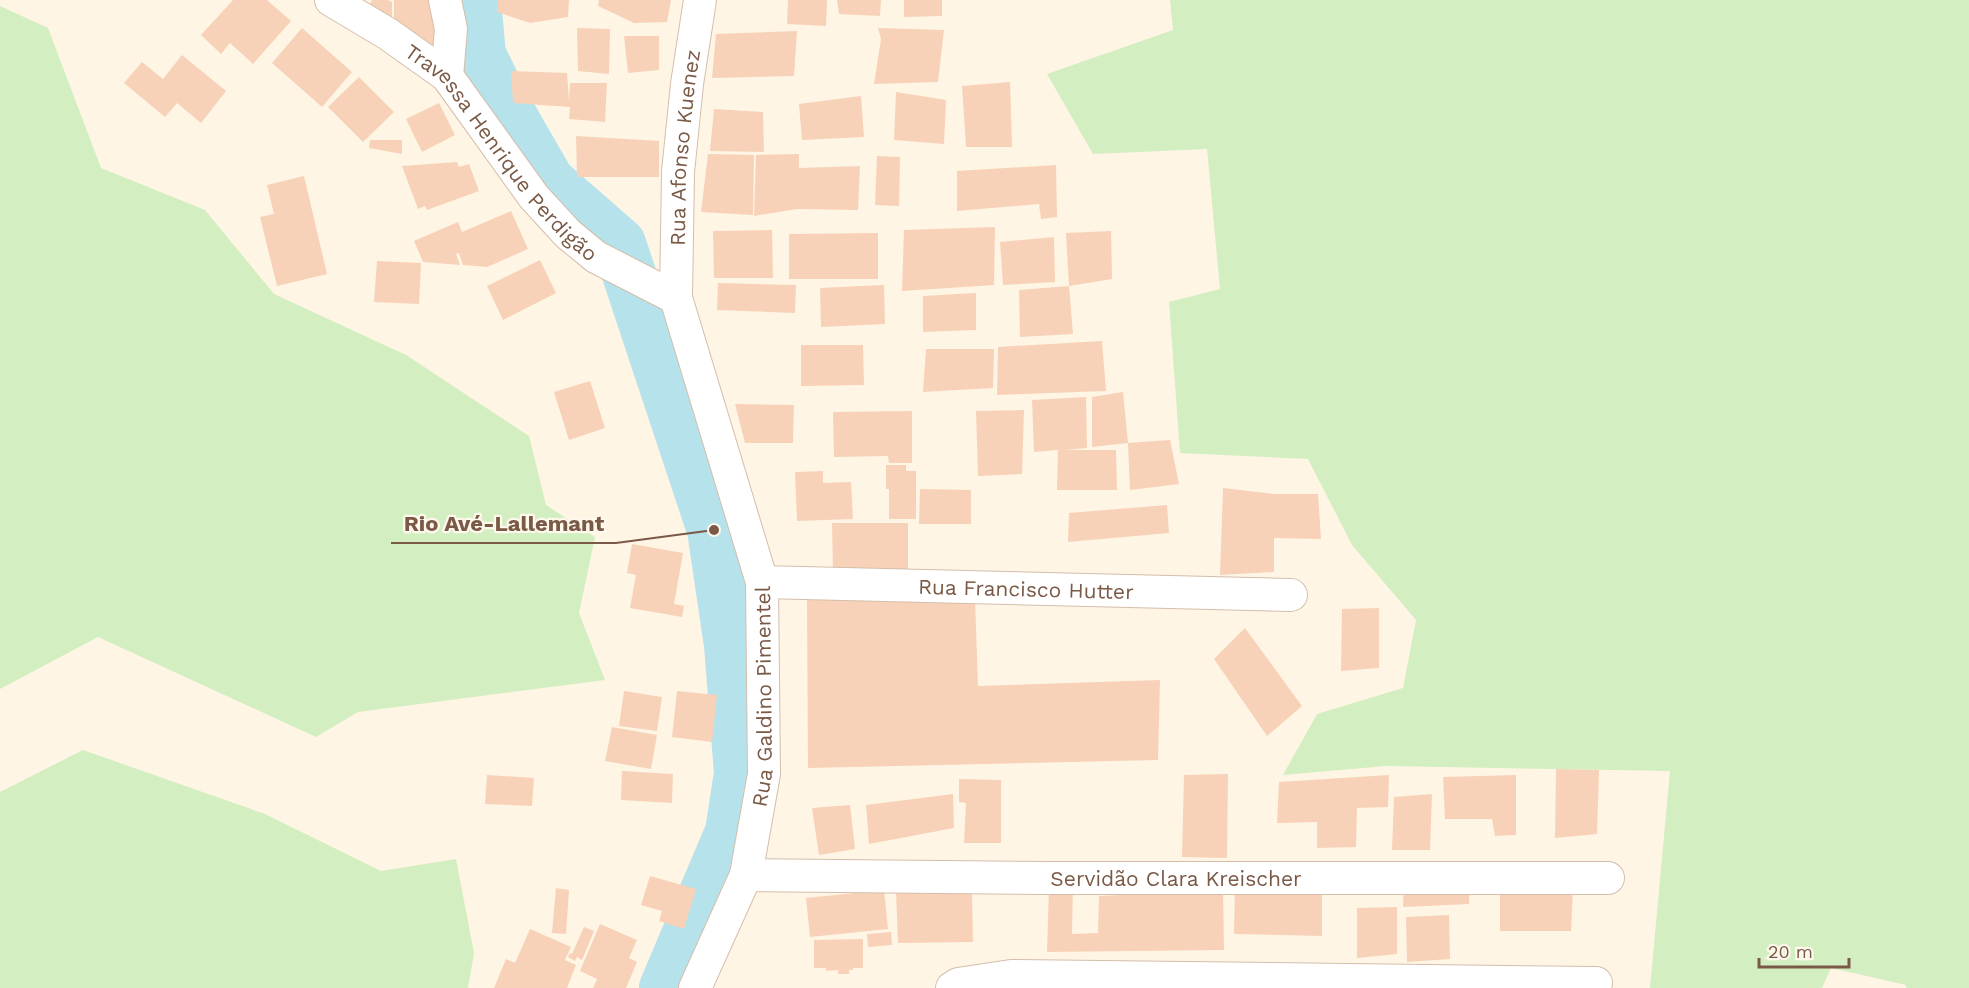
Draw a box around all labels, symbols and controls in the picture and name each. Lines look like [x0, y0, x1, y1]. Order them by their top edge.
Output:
street label: Travessa Henrique Perdigão [401, 38, 603, 266]
street label: Rua Afonso Kuenez [664, 48, 705, 246]
callout: Rio Avé‐Lallemant [391, 503, 616, 543]
text: Rio Avé‐Lallemant [404, 511, 605, 536]
street label: Rua Francisco Hutter [918, 573, 1134, 604]
street label: Rua Galdino Pimentel [746, 585, 777, 809]
street label: Servidão Clara Kreischer [1050, 866, 1302, 891]
scale bar [1759, 931, 1849, 969]
text: 20 m [1768, 941, 1813, 962]

